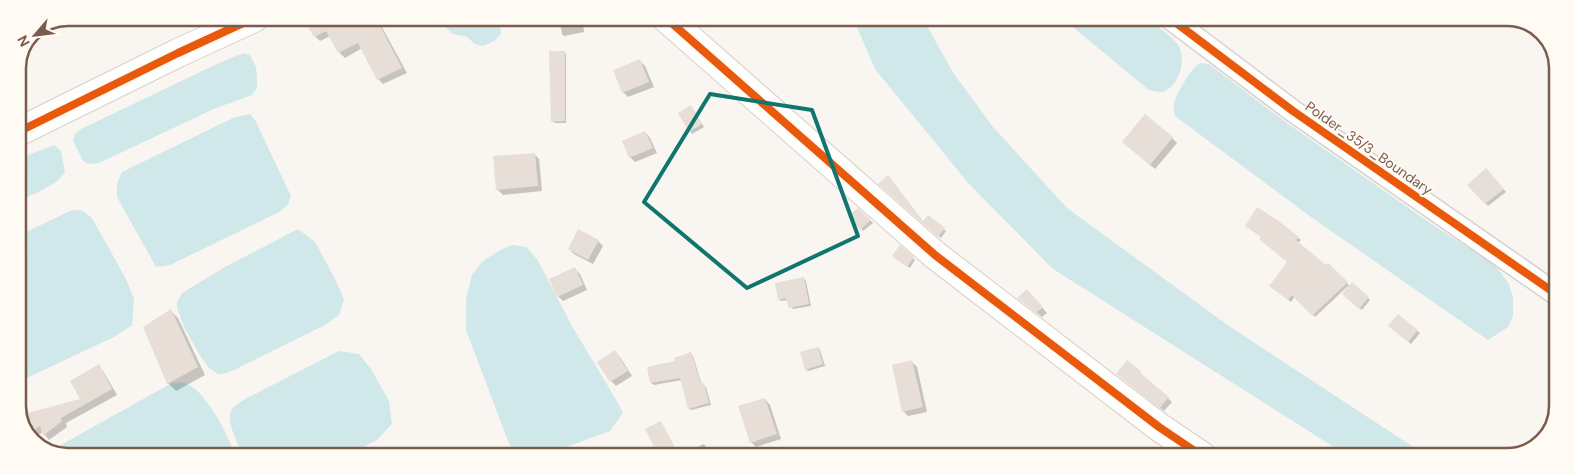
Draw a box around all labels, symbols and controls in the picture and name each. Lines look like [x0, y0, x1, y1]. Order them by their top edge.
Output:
north arrow [10, 10, 60, 60]
text: N [13, 32, 34, 50]
street label: Polder_35/3_Boundary [1302, 97, 1436, 199]

